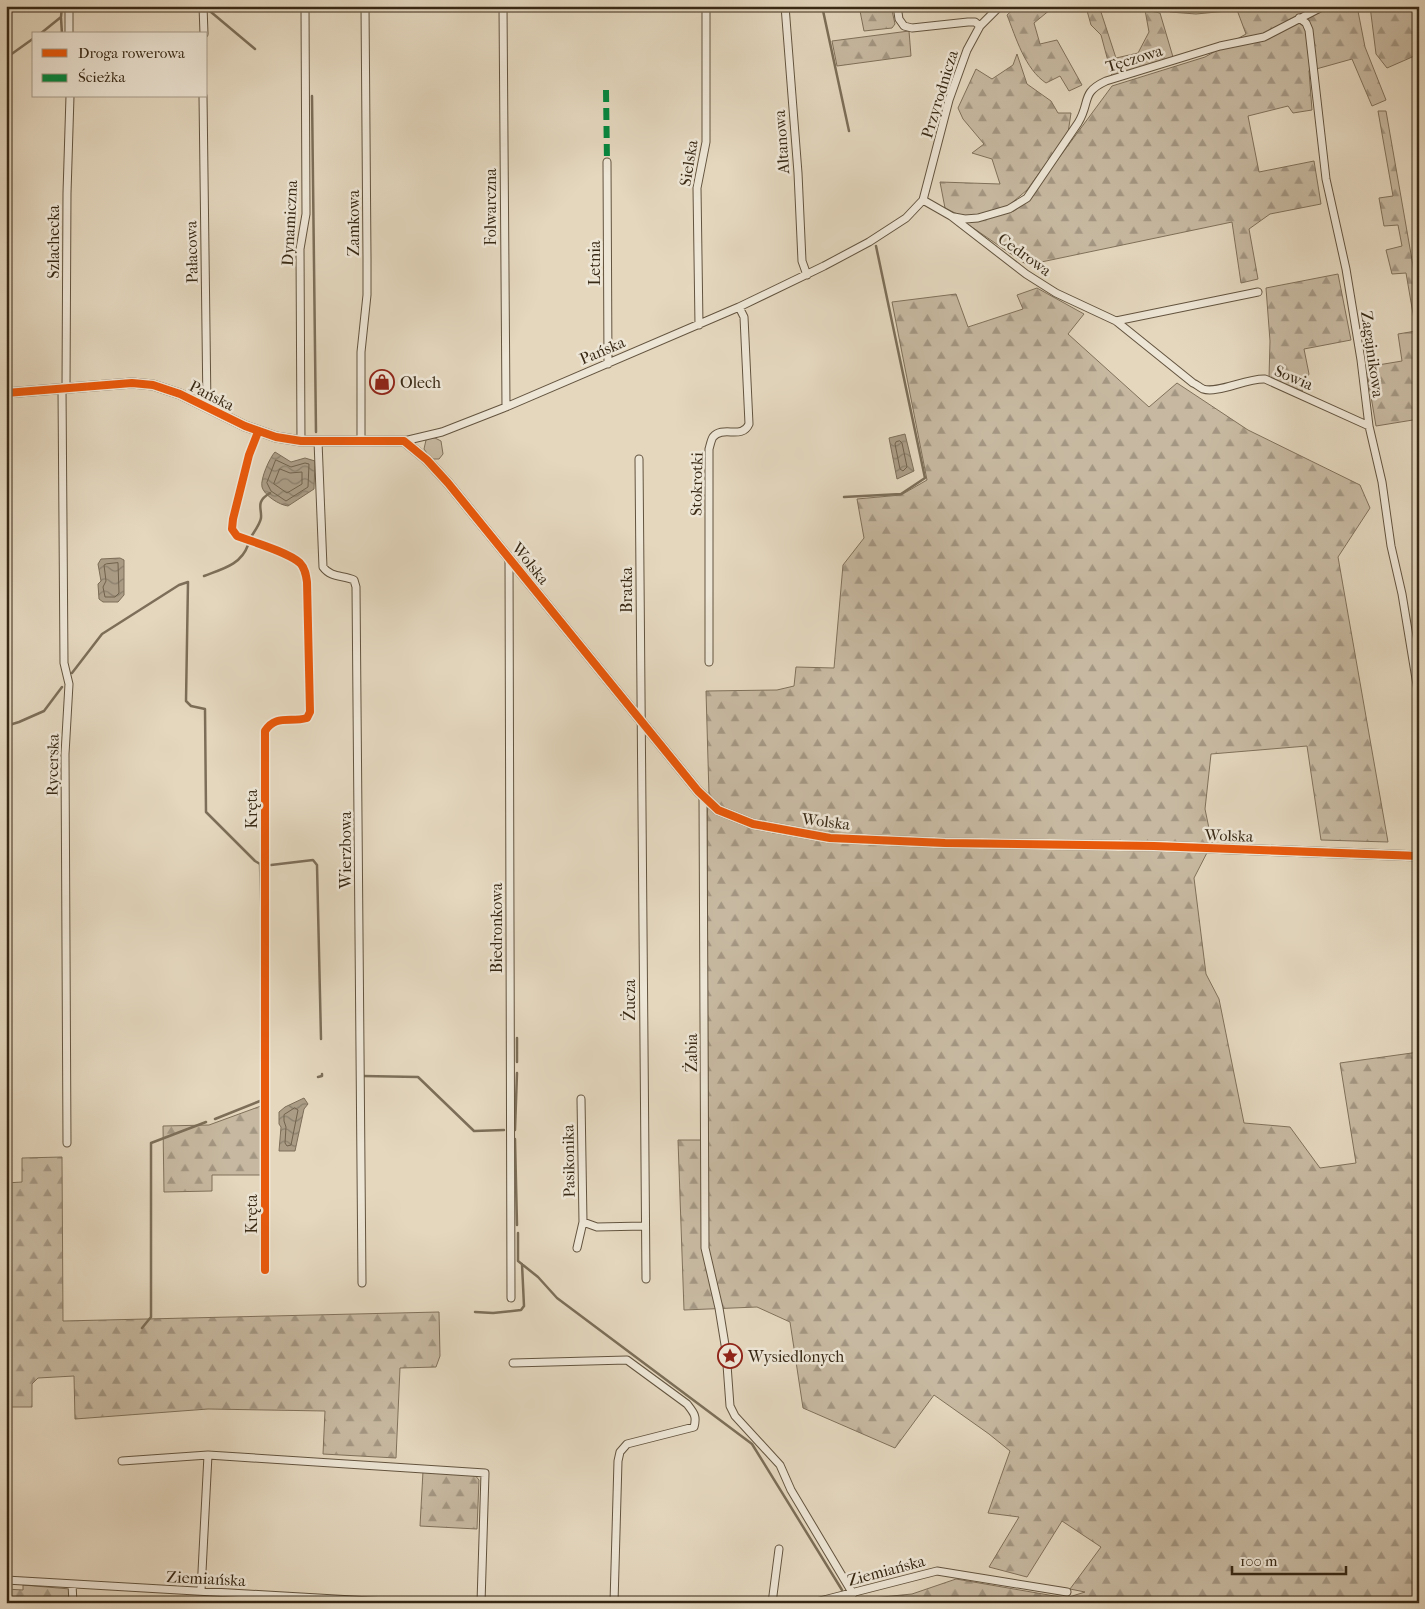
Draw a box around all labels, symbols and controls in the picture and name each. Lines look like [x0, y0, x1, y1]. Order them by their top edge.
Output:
legend [32, 32, 208, 98]
street label: Tęczowa [1103, 41, 1165, 76]
text: Droga rowerowa [78, 44, 186, 62]
street label: Przyrodnicza [917, 47, 962, 140]
text: Ścieżka [78, 68, 126, 86]
street label: Altanowa [770, 109, 793, 176]
street label: Sielska [675, 138, 702, 188]
street label: Folwarczna [481, 168, 500, 246]
street label: Dynamiczna [278, 179, 301, 267]
street label: Zamkowa [344, 189, 363, 256]
street label: Szlachecka [44, 205, 63, 279]
street label: Pałacowa [181, 220, 202, 284]
street label: Cedrowa [994, 229, 1055, 280]
street label: Letnia [585, 240, 604, 285]
street label: Zagajnikowa [1357, 310, 1388, 399]
street label: Pańska [577, 332, 628, 369]
street label: Sowia [1272, 361, 1317, 394]
shop icon: Olech [369, 369, 395, 395]
place label: Olech [400, 373, 441, 392]
street label: Pańska [186, 376, 238, 415]
street label: Stokrotki [686, 452, 707, 516]
street label: Wolska [507, 538, 554, 589]
street label: Bratka [617, 566, 636, 613]
street label: Rycerska [42, 733, 63, 796]
street label: Kręta [242, 789, 261, 829]
street label: Wolska [800, 809, 852, 834]
street label: Wierzbowa [336, 811, 355, 890]
street label: Wolska [1203, 825, 1254, 846]
street label: Biedronkowa [487, 882, 506, 973]
street label: Żucza [620, 979, 639, 1021]
street label: Żabia [682, 1033, 701, 1072]
street label: Pasikonika [558, 1124, 579, 1198]
street label: Kręta [242, 1194, 261, 1234]
place icon: Wysiedlonych [717, 1343, 743, 1369]
place label: Wysiedlonych [747, 1347, 844, 1366]
scale bar [1232, 1544, 1346, 1576]
street label: Ziemiańska [845, 1551, 928, 1590]
text: 100 m [1240, 1552, 1278, 1570]
street label: Ziemiańska [166, 1567, 247, 1590]

